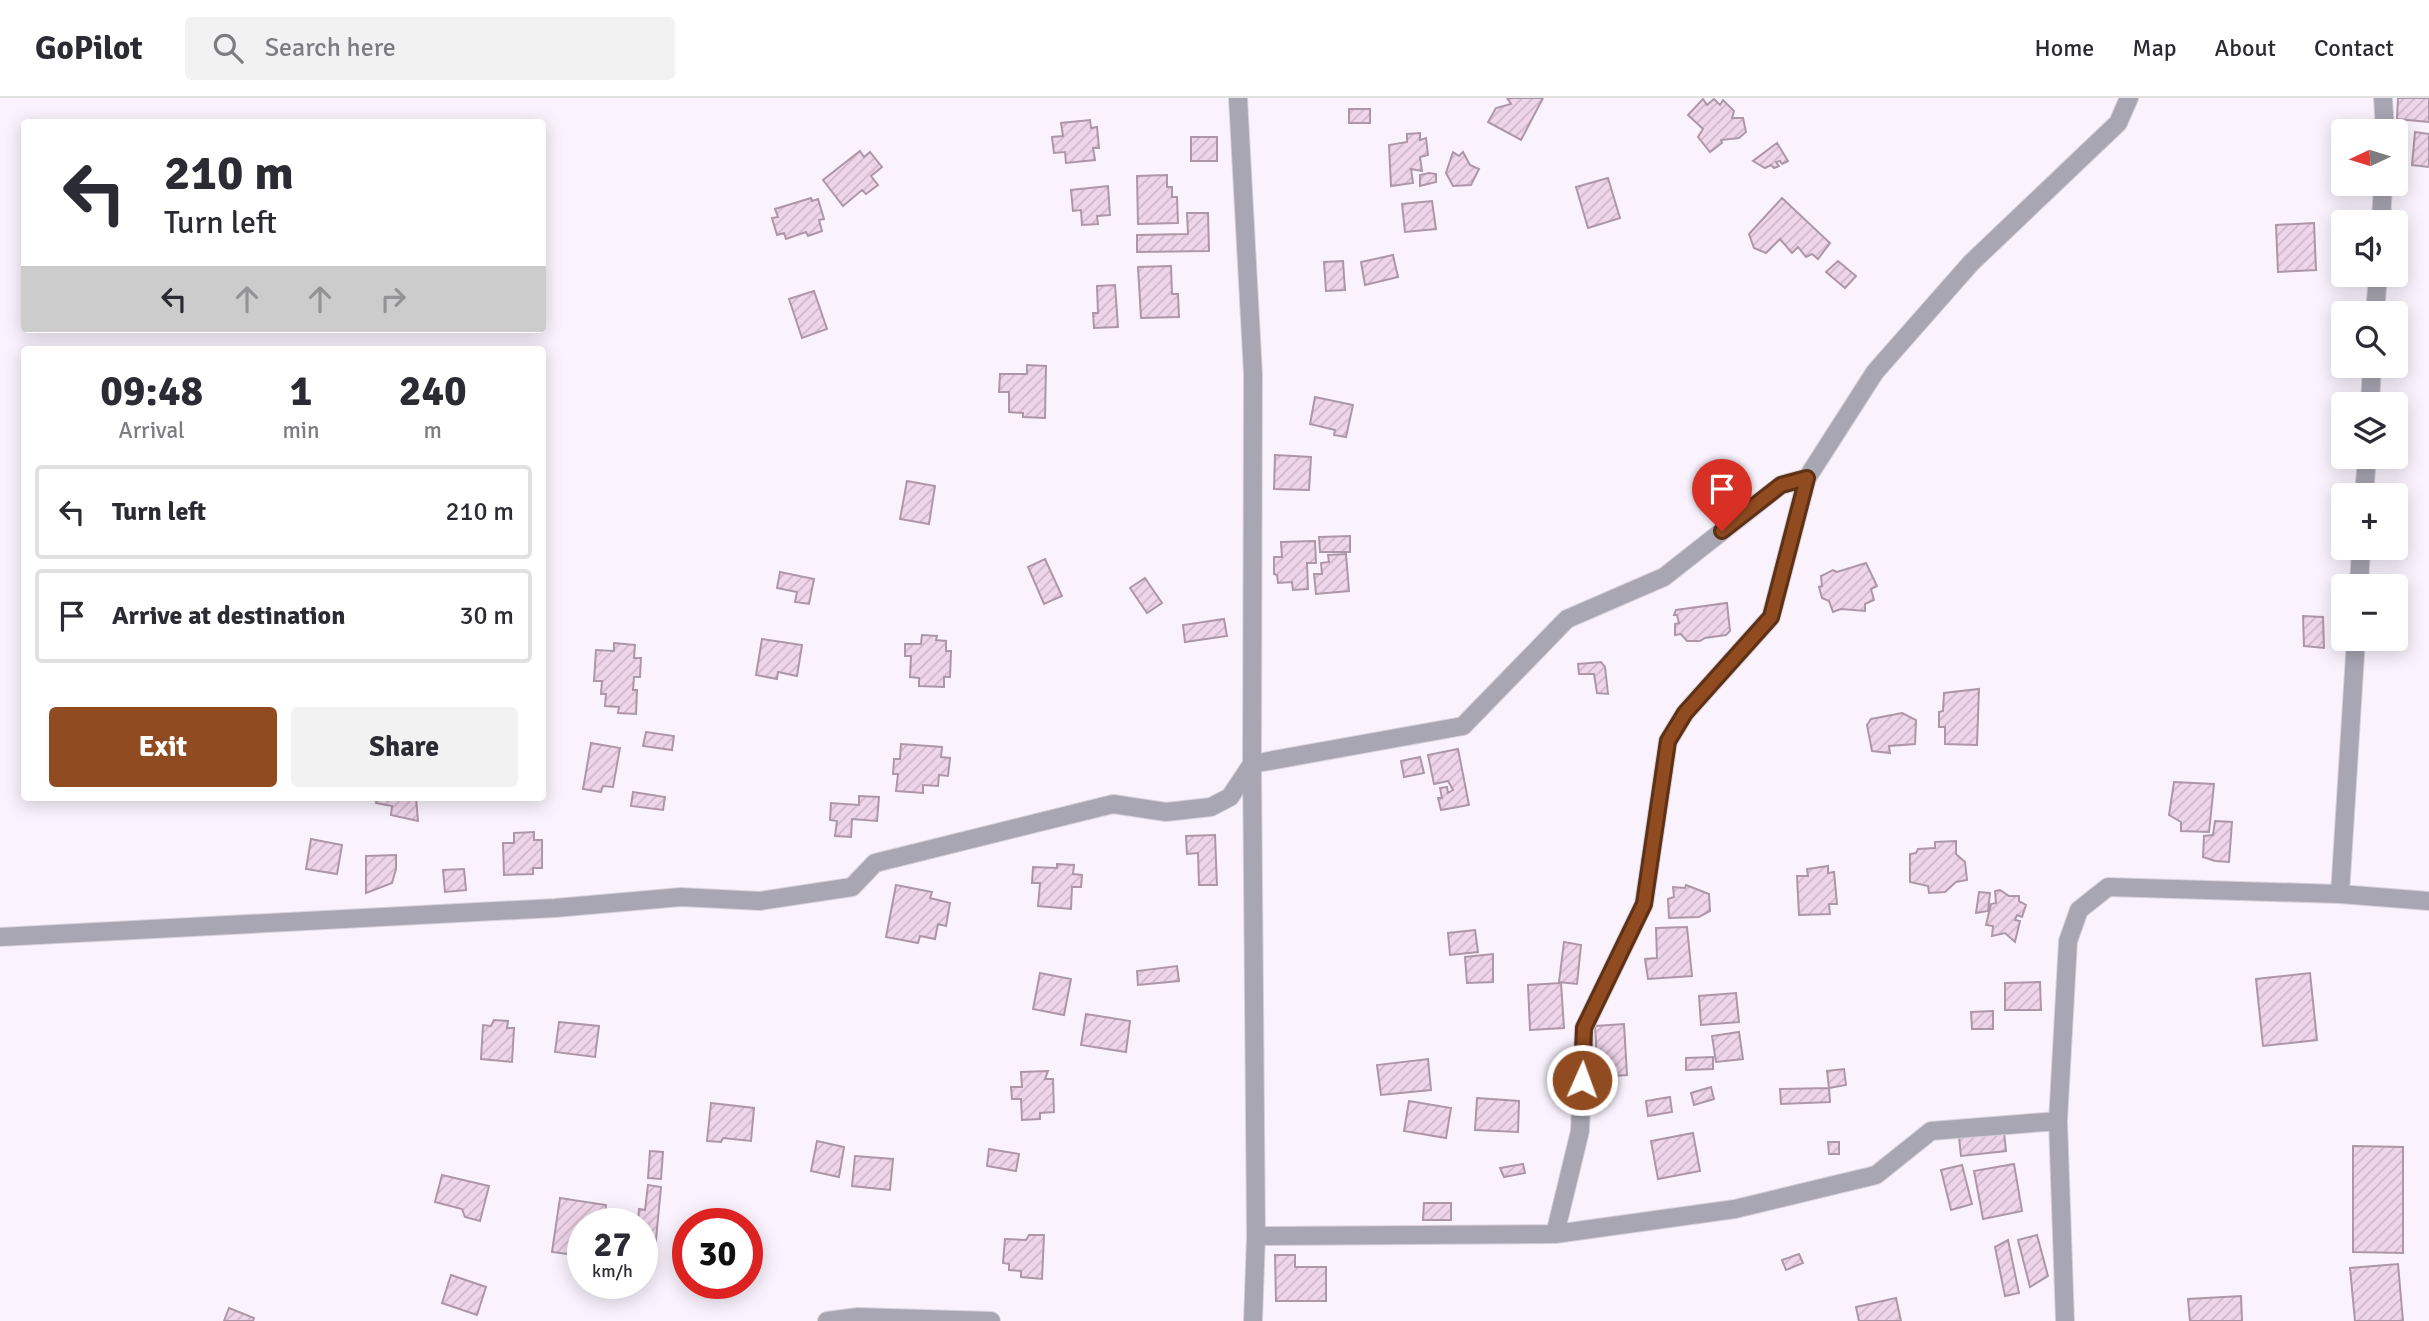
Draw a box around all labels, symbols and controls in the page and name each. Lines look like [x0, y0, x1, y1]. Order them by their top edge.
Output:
search box [185, 17, 675, 80]
text: GoPilot [35, 28, 143, 69]
icon: search [209, 29, 247, 67]
text: Search here [265, 32, 396, 64]
text: Home [2034, 33, 2094, 63]
text: Map [2132, 33, 2177, 63]
text: About [2215, 33, 2276, 63]
text: Contact [2314, 33, 2394, 63]
north arrow [2331, 119, 2408, 196]
map controls [2331, 119, 2408, 651]
text: 210 m [164, 143, 294, 203]
icon: left [49, 147, 140, 238]
text: Turn left [164, 203, 277, 242]
button: sound [2331, 210, 2408, 287]
icon: left [155, 280, 193, 318]
icon: ahead [228, 280, 266, 318]
icon: ahead [301, 280, 339, 318]
icon: right [374, 280, 412, 318]
button: search [2331, 301, 2408, 378]
text: 09:48 [100, 366, 203, 417]
text: 1 [290, 366, 312, 417]
text: 240 [399, 366, 467, 417]
button: layers [2331, 392, 2408, 469]
text: Arrival [119, 416, 185, 445]
text: min [282, 416, 320, 445]
text: m [424, 416, 442, 445]
pin [1692, 459, 1752, 531]
icon: arrive [1703, 470, 1741, 508]
button: + [2331, 483, 2408, 560]
icon: left [53, 493, 91, 531]
text: Turn left [112, 496, 206, 528]
text: 210 m [445, 496, 514, 528]
button: − [2331, 574, 2408, 651]
icon: arrive [53, 597, 91, 635]
text: Arrive at destination [112, 600, 345, 632]
text: 30 m [459, 600, 514, 632]
button: Exit [49, 707, 277, 787]
button: Share [291, 707, 518, 787]
position arrow [1545, 1043, 1619, 1117]
speed limit sign: 30 [672, 1208, 763, 1299]
text: 27 [594, 1223, 631, 1266]
text: km/h [592, 1260, 633, 1282]

